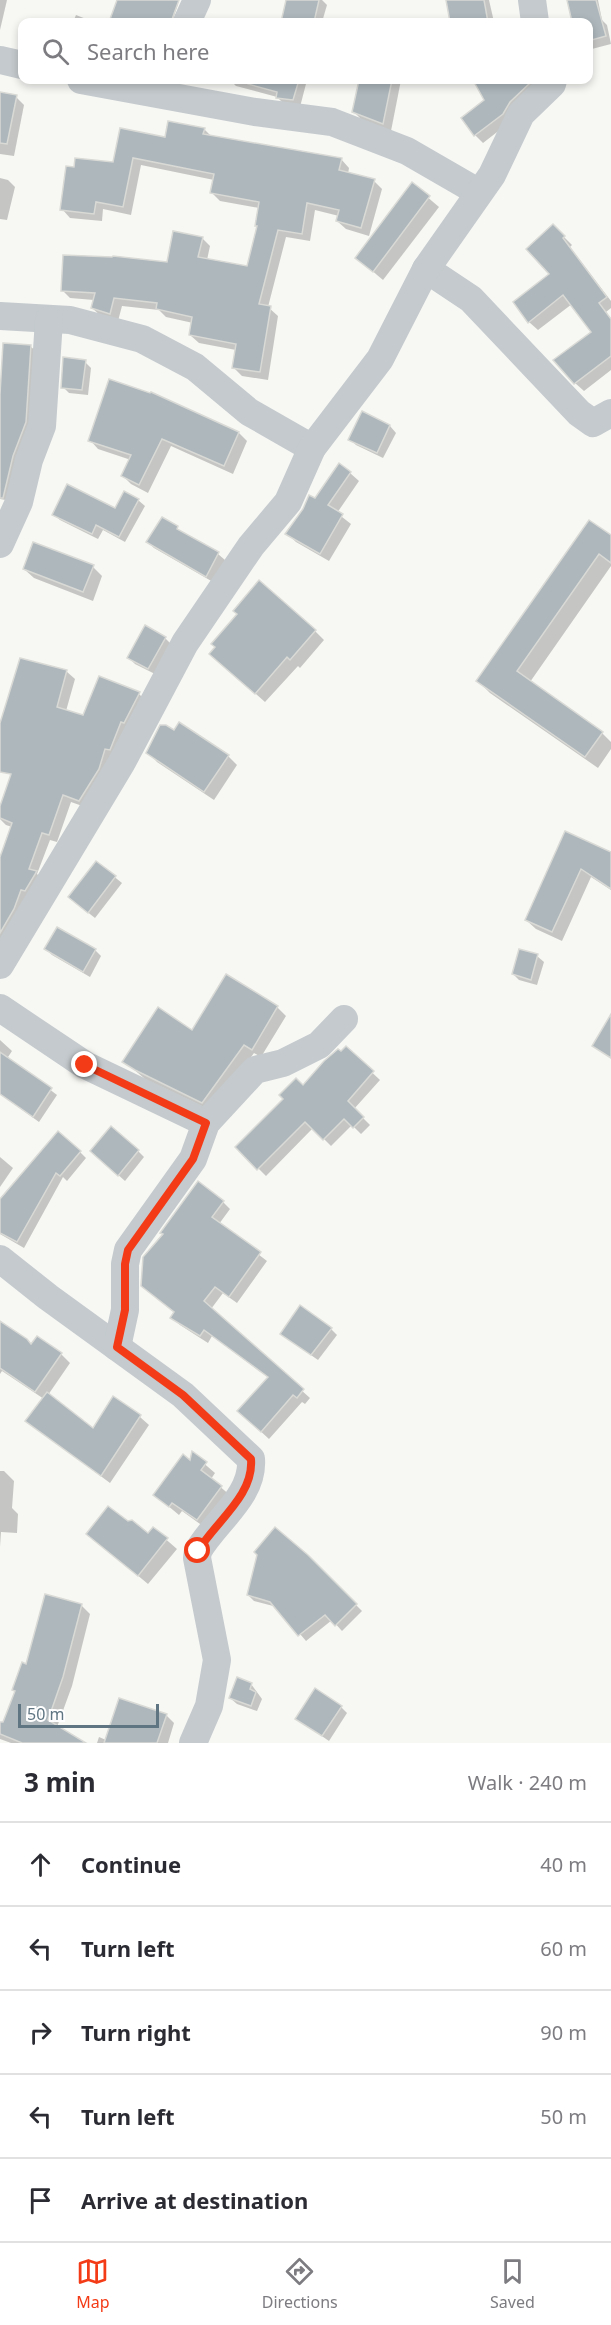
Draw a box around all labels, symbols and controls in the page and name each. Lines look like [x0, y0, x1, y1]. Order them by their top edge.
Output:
search box [18, 18, 593, 84]
icon: search [39, 35, 72, 68]
text: Search here [87, 36, 209, 66]
route end [71, 1051, 97, 1077]
route start [184, 1537, 210, 1563]
scale bar [18, 1701, 159, 1728]
text: 50 m [27, 1703, 64, 1725]
text: 3 min [24, 1764, 96, 1800]
text: Walk · 240 m [468, 1769, 587, 1796]
icon: ahead [24, 1848, 57, 1881]
text: Continue [81, 1849, 181, 1879]
text: 40 m [540, 1851, 587, 1878]
icon: left [24, 1932, 57, 1965]
text: Turn left [81, 1933, 175, 1963]
text: 60 m [540, 1935, 587, 1962]
icon: right [24, 2016, 57, 2049]
text: Turn right [81, 2017, 191, 2047]
text: 90 m [540, 2019, 587, 2046]
icon: left [24, 2100, 57, 2133]
text: Turn left [81, 2101, 175, 2131]
text: 50 m [540, 2103, 587, 2130]
icon: arrive [24, 2184, 57, 2217]
text: Arrive at destination [81, 2185, 308, 2215]
tab: Map [76, 2255, 109, 2313]
tab: Directions [262, 2255, 338, 2313]
tab: Saved [490, 2255, 535, 2313]

